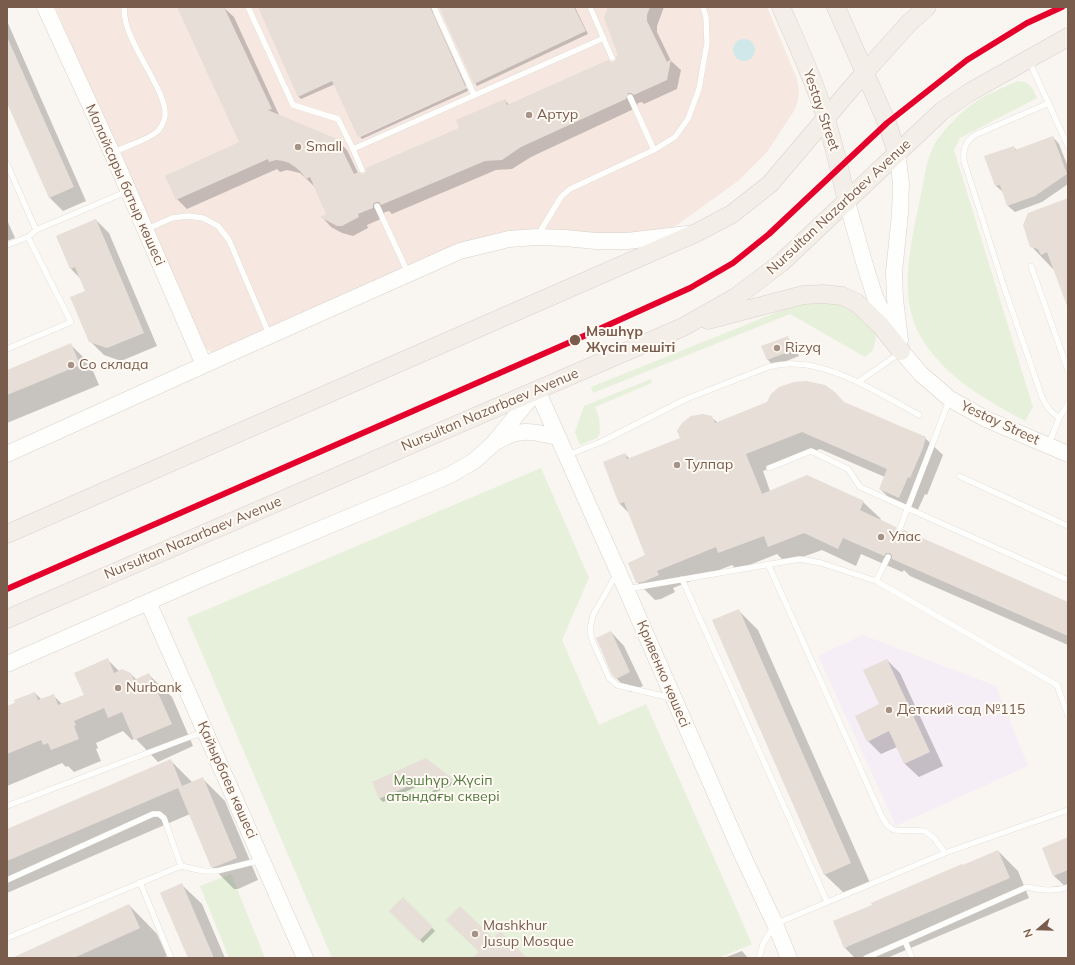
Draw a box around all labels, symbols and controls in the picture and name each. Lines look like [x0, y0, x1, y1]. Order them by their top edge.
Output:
street label: Yestay Street [799, 67, 843, 153]
street label: Малайсары батыр көшесі [82, 102, 168, 268]
place label: Артур [537, 107, 578, 123]
marker: Артур [524, 110, 534, 120]
street label: Nursultan Nazarbaev Avenue [764, 136, 914, 278]
place label: Small [306, 139, 342, 155]
marker: Small [293, 142, 303, 152]
place label: Мәшһүр Жүсіп мешіті [586, 324, 675, 356]
marker: Мәшһүр Жүсіп мешіті [568, 333, 582, 347]
place label: Rizyq [785, 340, 821, 356]
marker: Rizyq [772, 343, 782, 353]
place label: Со склада [79, 357, 149, 373]
marker: Со склада [66, 360, 76, 370]
street label: Nursultan Nazarbaev Avenue [399, 365, 581, 455]
street label: Yestay Street [958, 397, 1042, 449]
place label: Тулпар [685, 457, 733, 473]
marker: Тулпар [672, 460, 682, 470]
street label: Nursultan Nazarbaev Avenue [102, 493, 284, 583]
place label: Улас [889, 529, 921, 545]
marker: Улас [876, 532, 886, 542]
street label: Кривенко көшесі [633, 618, 693, 730]
place label: Nurbank [126, 680, 182, 696]
marker: Nurbank [113, 683, 123, 693]
place label: Детский сад №115 [897, 702, 1025, 718]
marker: Детский сад №115 [884, 705, 894, 715]
street label: Қайырбаев көшесі [194, 719, 260, 841]
park label: Мәшһүр Жүсіп атындағы сквері [386, 773, 500, 806]
north arrow [1019, 909, 1059, 949]
place label: Mashkhur Jusup Mosque [483, 918, 574, 950]
text: N [1020, 927, 1036, 939]
marker: Mashkhur Jusup Mosque [470, 929, 480, 939]

